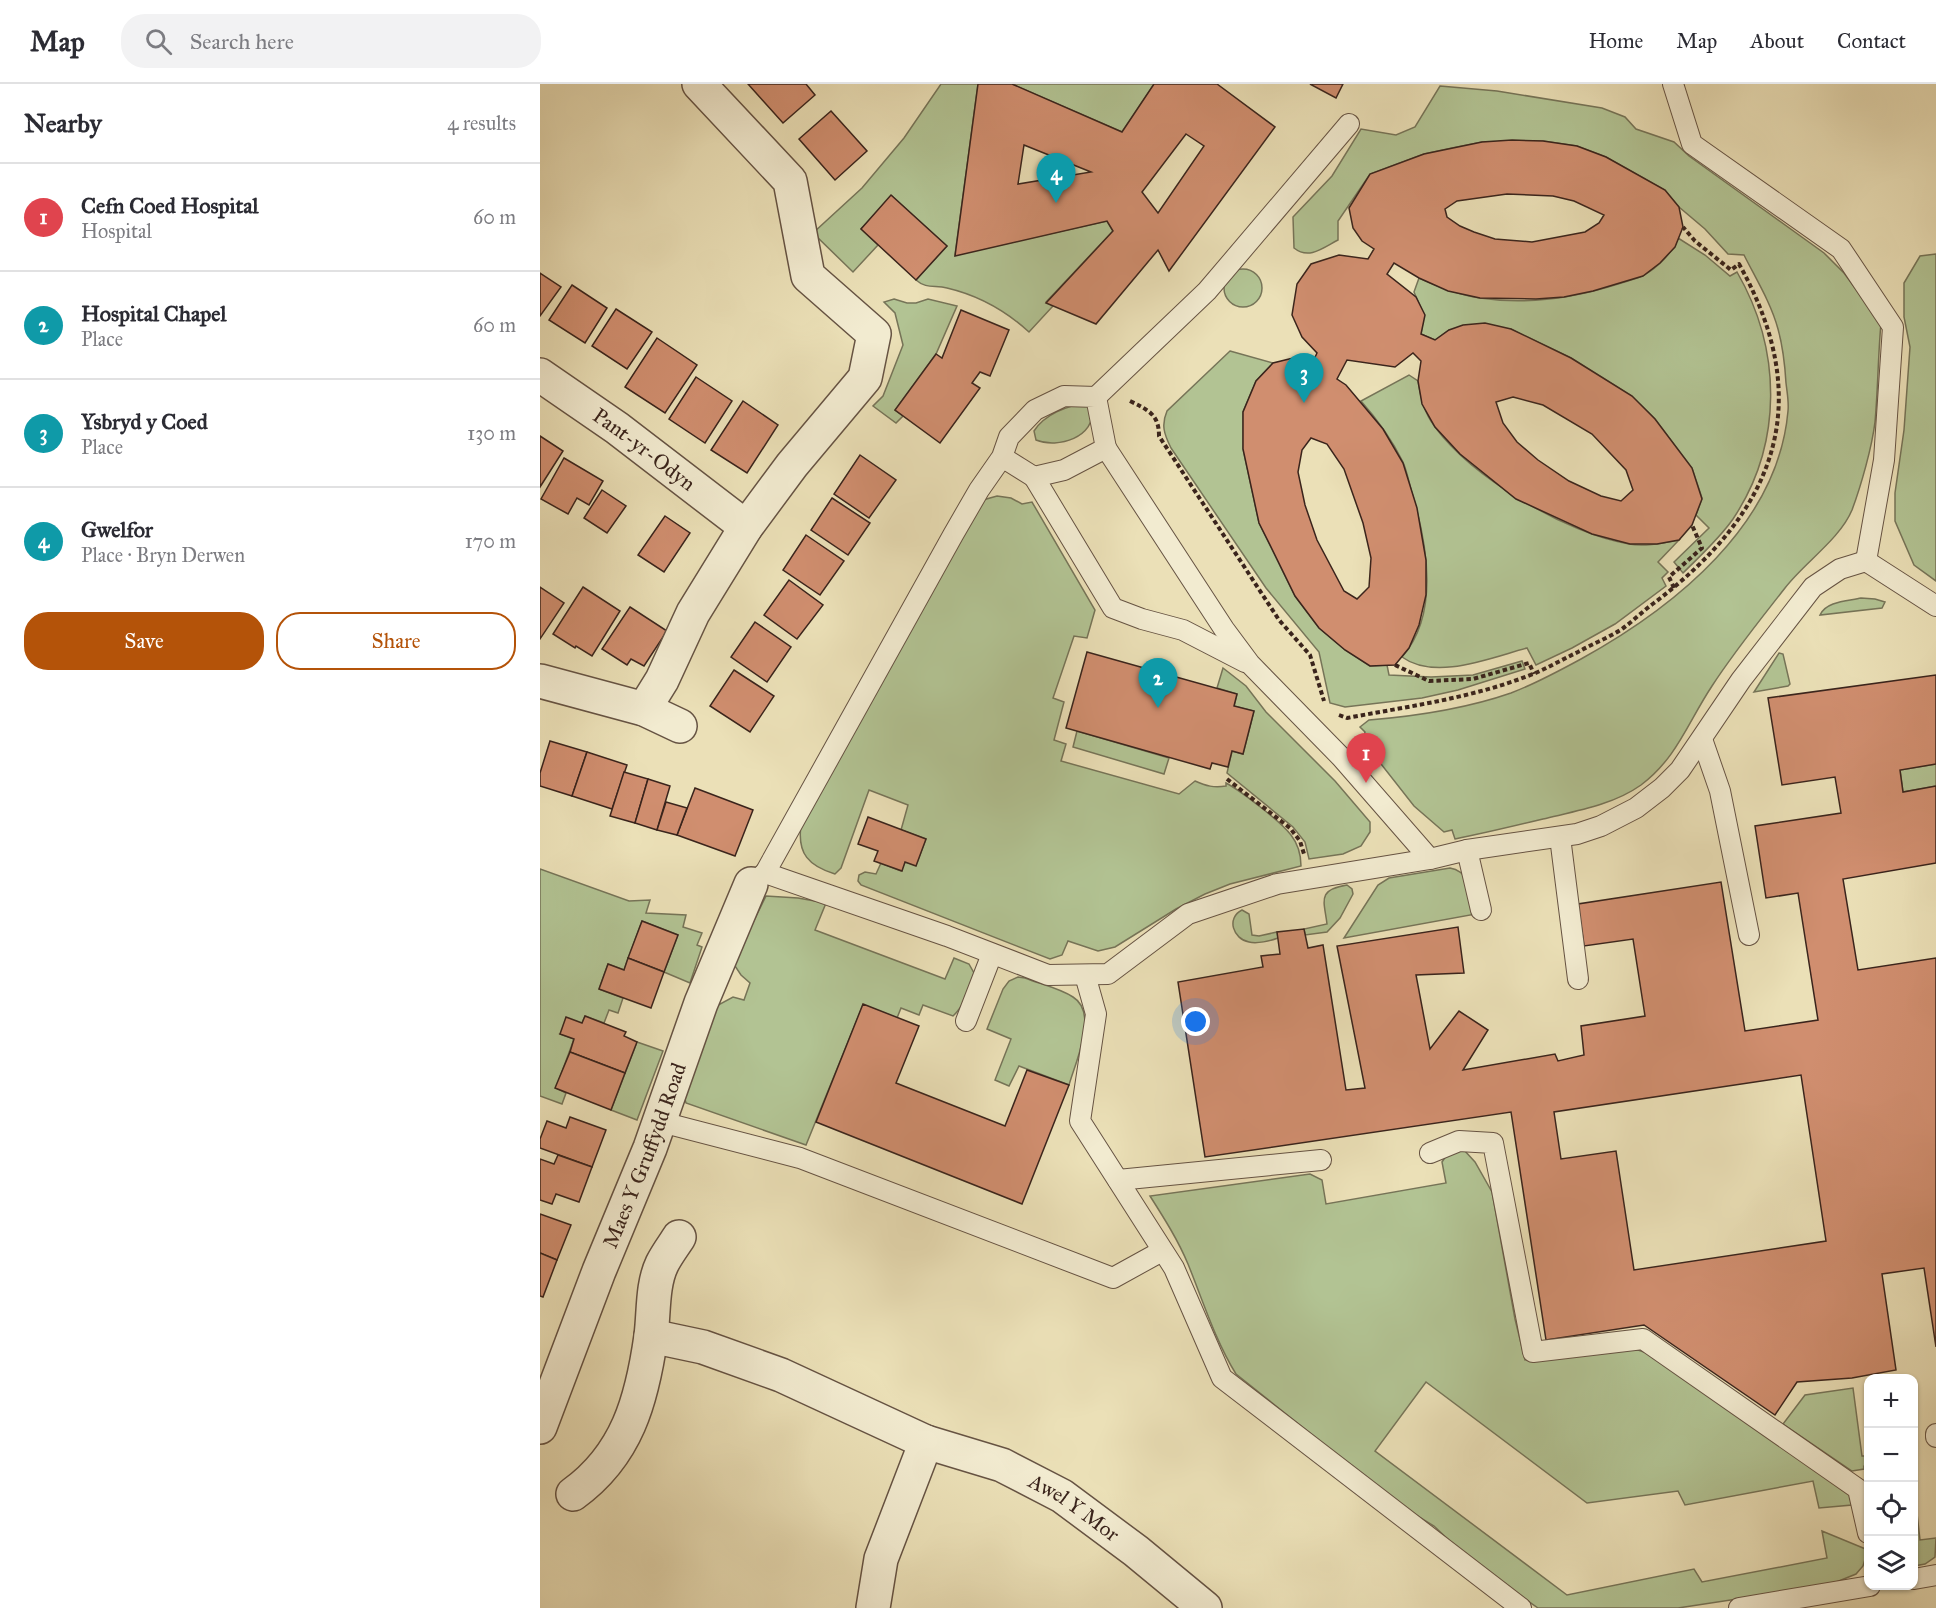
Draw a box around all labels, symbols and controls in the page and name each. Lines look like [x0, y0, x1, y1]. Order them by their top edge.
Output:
search box [121, 14, 541, 68]
text: Map [30, 24, 85, 59]
icon: search [142, 25, 175, 58]
text: Search here [190, 28, 294, 55]
text: Home [1588, 28, 1643, 54]
text: Map [1676, 28, 1717, 54]
text: About [1750, 28, 1804, 54]
text: Contact [1837, 28, 1906, 54]
text: Nearby [24, 107, 102, 139]
text: 4 results [447, 111, 516, 135]
pin: 4 [1036, 154, 1076, 203]
text: Cefn Coed Hospital [81, 192, 258, 219]
text: 1 [40, 205, 47, 229]
text: 60 m [473, 205, 516, 229]
text: Hospital [81, 219, 152, 243]
text: Hospital Chapel [81, 300, 226, 327]
text: 2 [39, 313, 48, 337]
text: 60 m [473, 313, 516, 337]
text: Place [81, 327, 123, 351]
pin: 3 [1284, 354, 1323, 403]
street label: Pant-yr-Odyn [588, 402, 701, 496]
text: Ysbryd y Coed [81, 408, 208, 435]
text: 3 [40, 421, 48, 445]
text: 130 m [467, 421, 516, 445]
text: Place [81, 435, 123, 459]
text: Gwelfor [81, 516, 153, 543]
text: 4 [38, 529, 49, 553]
text: 170 m [465, 529, 516, 553]
text: Place · Bryn Derwen [81, 543, 245, 567]
button: Save [24, 612, 264, 670]
button: Share [276, 612, 516, 670]
pin: 2 [1138, 658, 1178, 708]
pin: 1 [1346, 734, 1386, 783]
your location [1181, 1007, 1210, 1036]
street label: Maes Y Gruffydd Road [597, 1059, 692, 1252]
map controls [1864, 1374, 1918, 1590]
button: + [1864, 1374, 1918, 1428]
button: − [1864, 1428, 1918, 1482]
street label: Awel Y Mor [1023, 1468, 1125, 1547]
button: locate [1864, 1482, 1918, 1536]
button: layers [1864, 1536, 1918, 1590]

